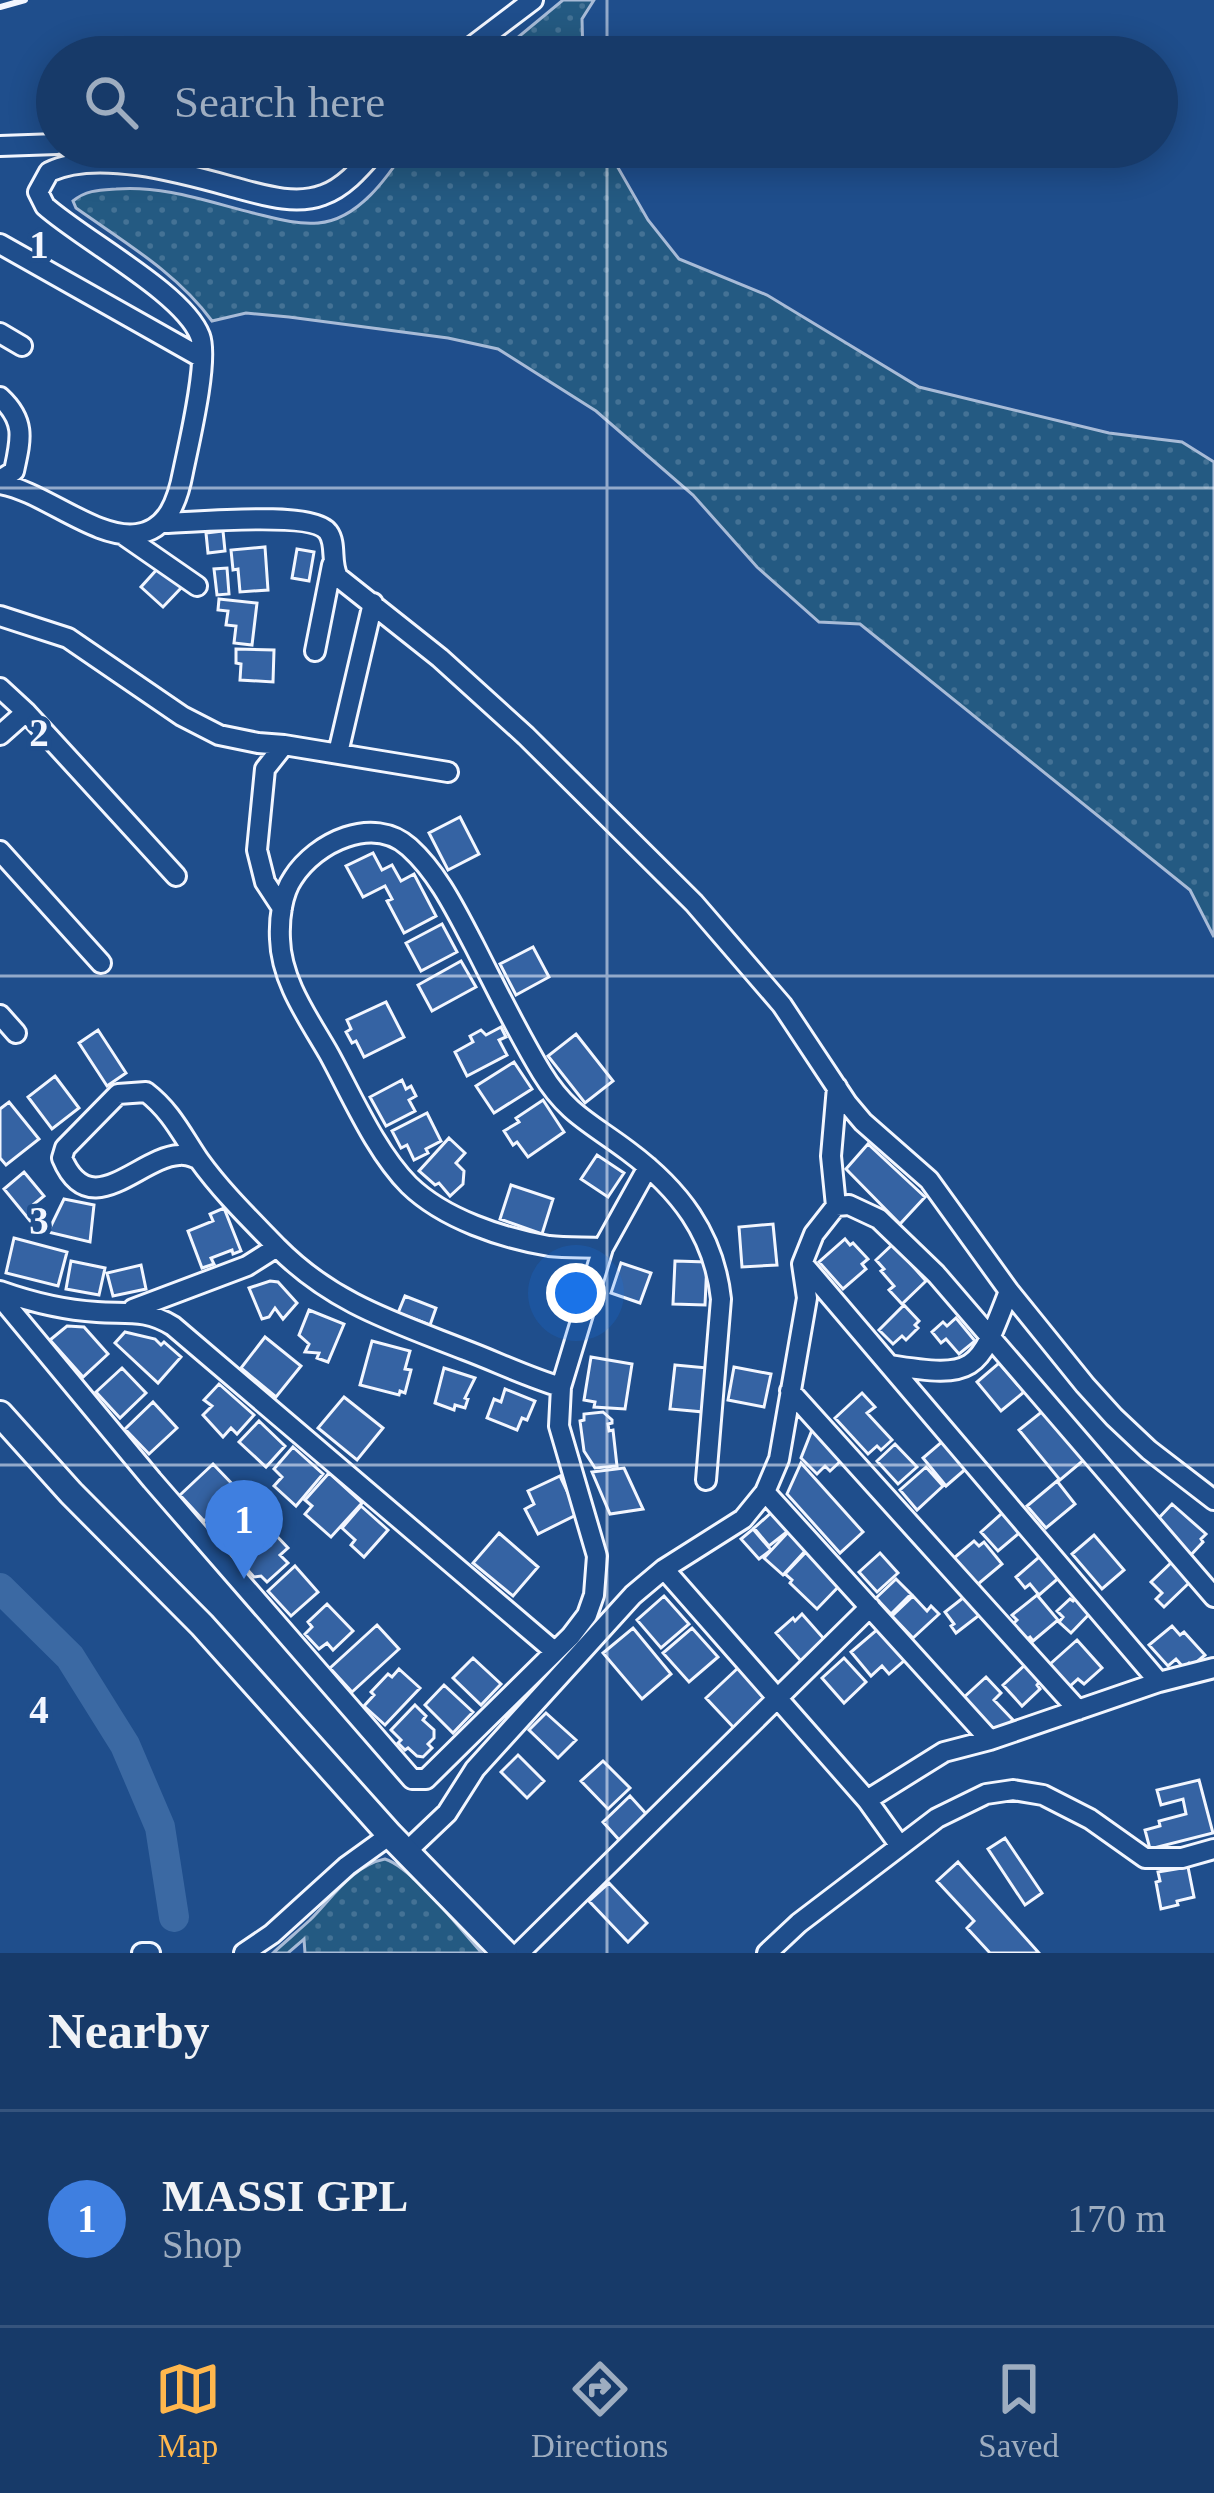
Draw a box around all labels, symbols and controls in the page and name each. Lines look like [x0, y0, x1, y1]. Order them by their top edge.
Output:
search box [36, 36, 1178, 168]
icon: search [78, 69, 144, 135]
text: Search here [174, 77, 385, 127]
text: 1 [29, 223, 49, 266]
text: 2 [29, 711, 49, 754]
text: 3 [29, 1199, 49, 1242]
your location [546, 1263, 606, 1323]
pin: 1 [205, 1480, 283, 1579]
text: 4 [29, 1688, 49, 1731]
text: Nearby [48, 2003, 209, 2059]
text: MASSI GPL [162, 2171, 408, 2221]
text: 1 [77, 2197, 97, 2240]
text: 170 m [1067, 2197, 1166, 2240]
text: Shop [162, 2223, 242, 2266]
tab: Map [155, 2356, 221, 2465]
tab: Directions [531, 2356, 668, 2465]
tab: Saved [978, 2356, 1059, 2465]

